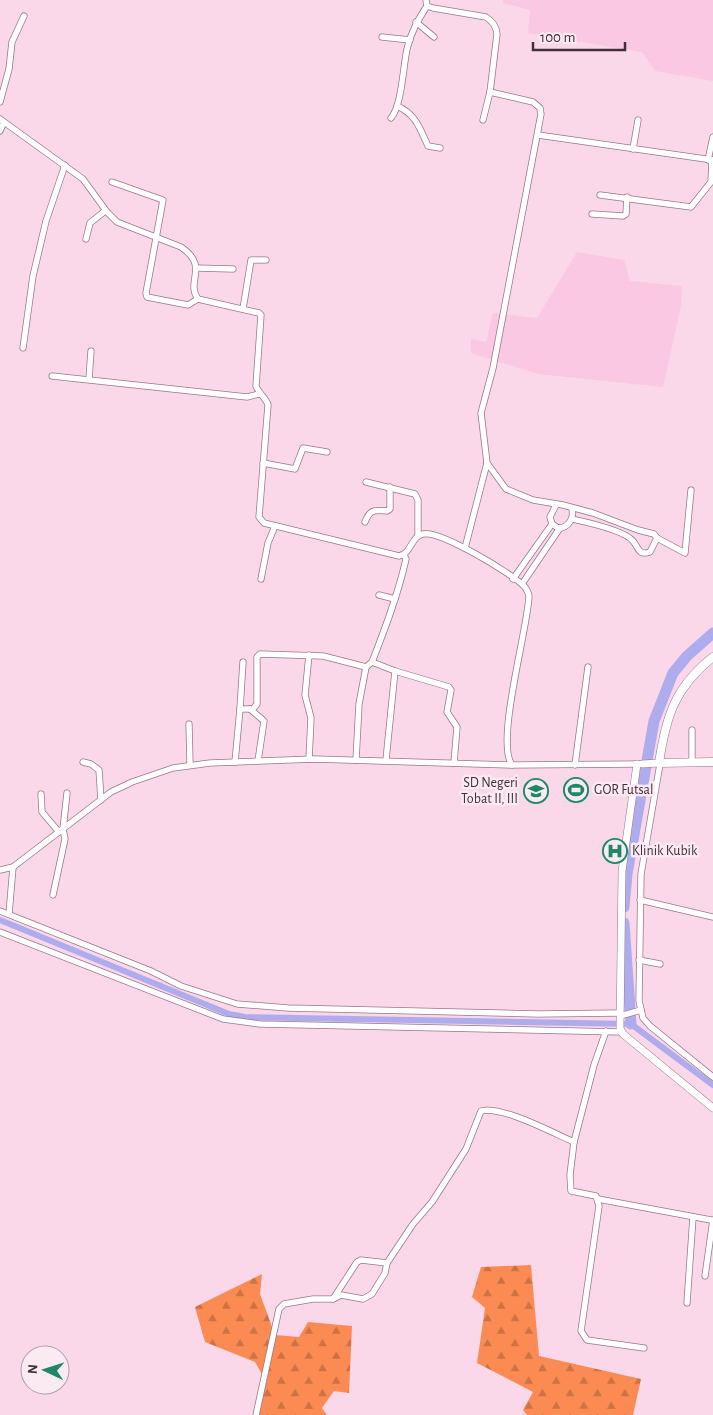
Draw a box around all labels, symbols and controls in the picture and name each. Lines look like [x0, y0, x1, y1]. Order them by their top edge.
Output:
scale bar [533, 20, 626, 52]
text: 100 m [540, 30, 575, 45]
place label: SD Negeri Tobat II, III [461, 776, 518, 806]
sports icon: GOR Futsal [563, 777, 589, 803]
school or university icon: SD Negeri Tobat II, III [523, 778, 549, 804]
place label: GOR Futsal [594, 783, 654, 797]
hospital icon: Klinik Kubik [602, 838, 628, 864]
place label: Klinik Kubik [632, 844, 698, 858]
north arrow [20, 1345, 70, 1395]
text: N [26, 1364, 40, 1375]

